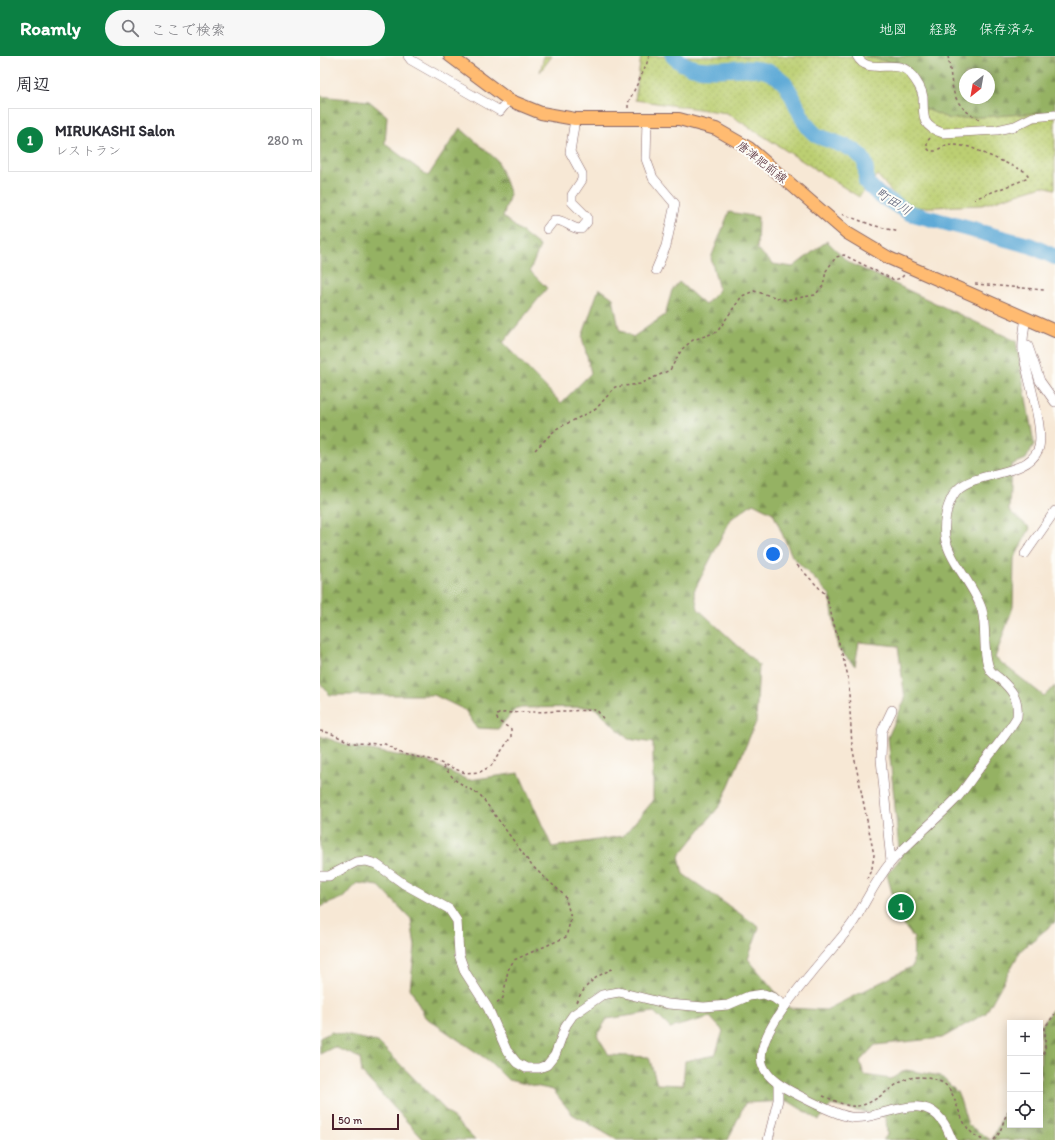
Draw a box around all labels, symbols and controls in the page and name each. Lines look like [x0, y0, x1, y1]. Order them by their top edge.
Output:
search box [105, 10, 385, 46]
text: Roamly [20, 17, 81, 40]
icon: search [119, 17, 141, 39]
text: ここで検索 [151, 21, 226, 39]
text: 地図 [879, 21, 907, 38]
text: 経路 [929, 21, 957, 38]
text: 保存済み [979, 21, 1035, 38]
north arrow [959, 68, 995, 104]
text: 周辺 [16, 74, 50, 94]
text: MIRUKASHI Salon [55, 122, 175, 140]
text: 1 [27, 133, 33, 148]
text: 280 m [267, 133, 303, 148]
street label: 唐津肥前線 [734, 138, 790, 186]
text: レストラン [55, 143, 121, 158]
water label: 町田川 [873, 185, 914, 218]
your location [763, 544, 783, 564]
pin: 1 [888, 892, 914, 922]
map controls [1007, 1020, 1043, 1128]
button: + [1007, 1020, 1043, 1056]
button: − [1007, 1056, 1043, 1092]
button: locate [1007, 1092, 1043, 1128]
scale bar [332, 1112, 399, 1131]
text: 50 m [338, 1114, 362, 1127]

